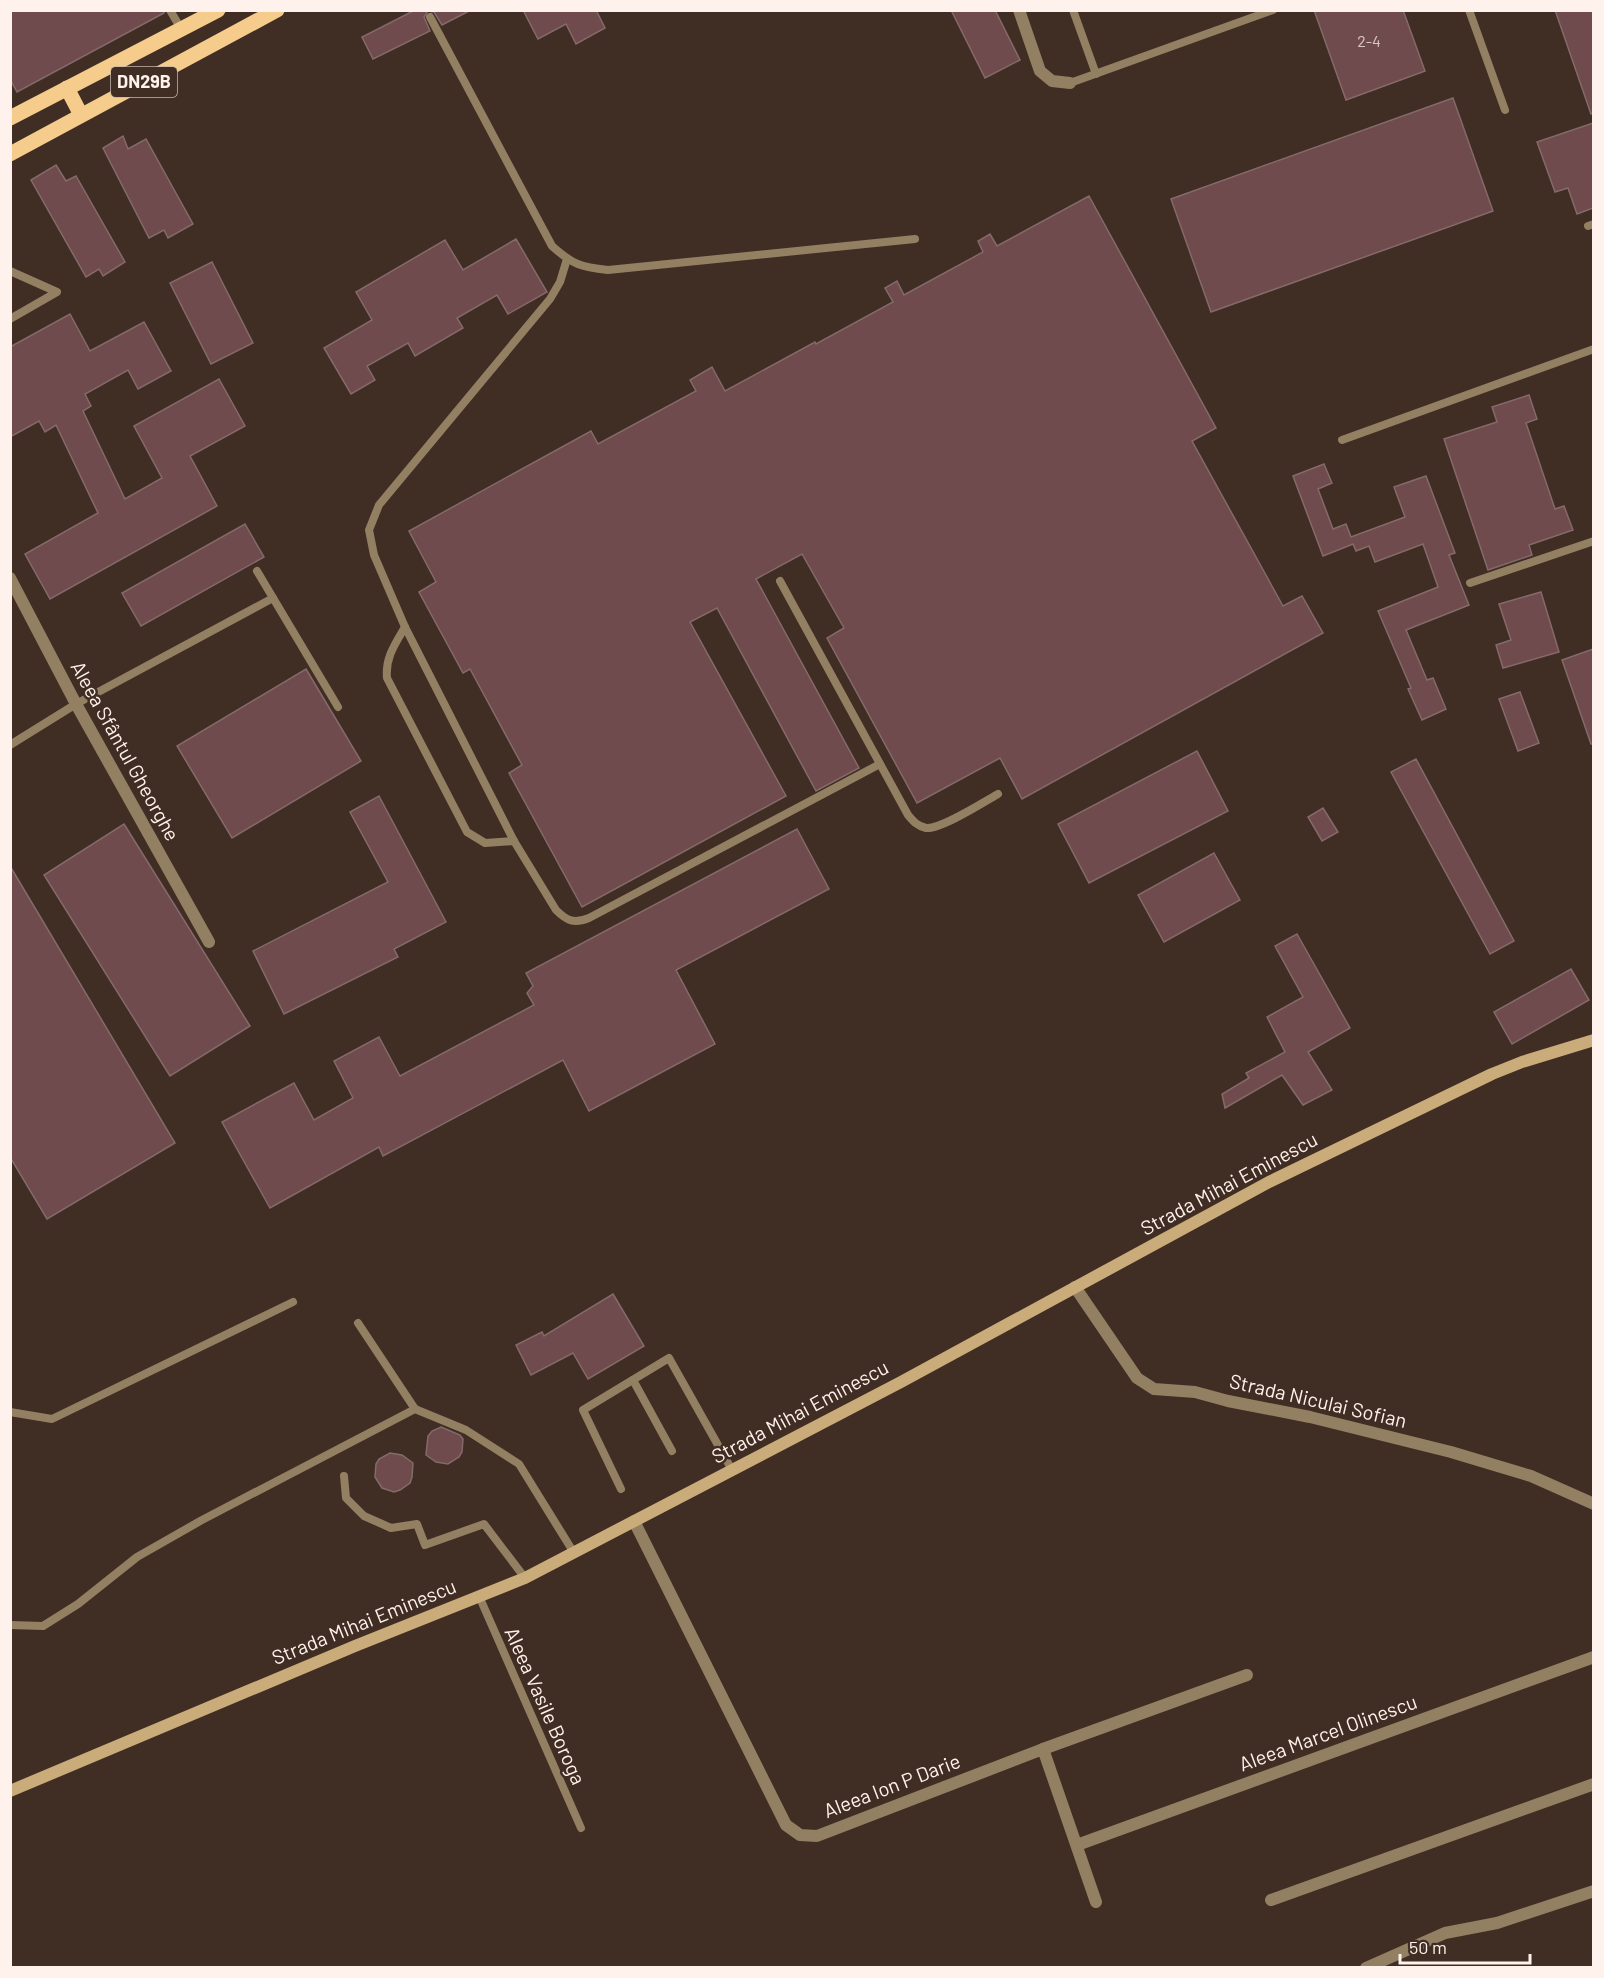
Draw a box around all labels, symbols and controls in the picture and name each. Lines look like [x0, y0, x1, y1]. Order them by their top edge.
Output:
house number: 2-4 [1357, 31, 1381, 50]
road number: DN29B [111, 67, 177, 97]
street label: Aleea Sfântul Gheorghe [66, 656, 185, 845]
street label: Strada Mihai Eminescu [1136, 1126, 1321, 1240]
street label: Strada Mihai Eminescu [707, 1354, 892, 1468]
street label: Strada Niculai Sofian [1227, 1368, 1409, 1432]
street label: Strada Mihai Eminescu [268, 1573, 459, 1669]
street label: Aleea Vasile Boroga [500, 1623, 591, 1788]
street label: Aleea Marcel Olinescu [1235, 1689, 1420, 1775]
street label: Aleea Ion P Darie [820, 1748, 963, 1822]
scale bar [1400, 1927, 1530, 1965]
text: 50 m [1409, 1936, 1447, 1958]

